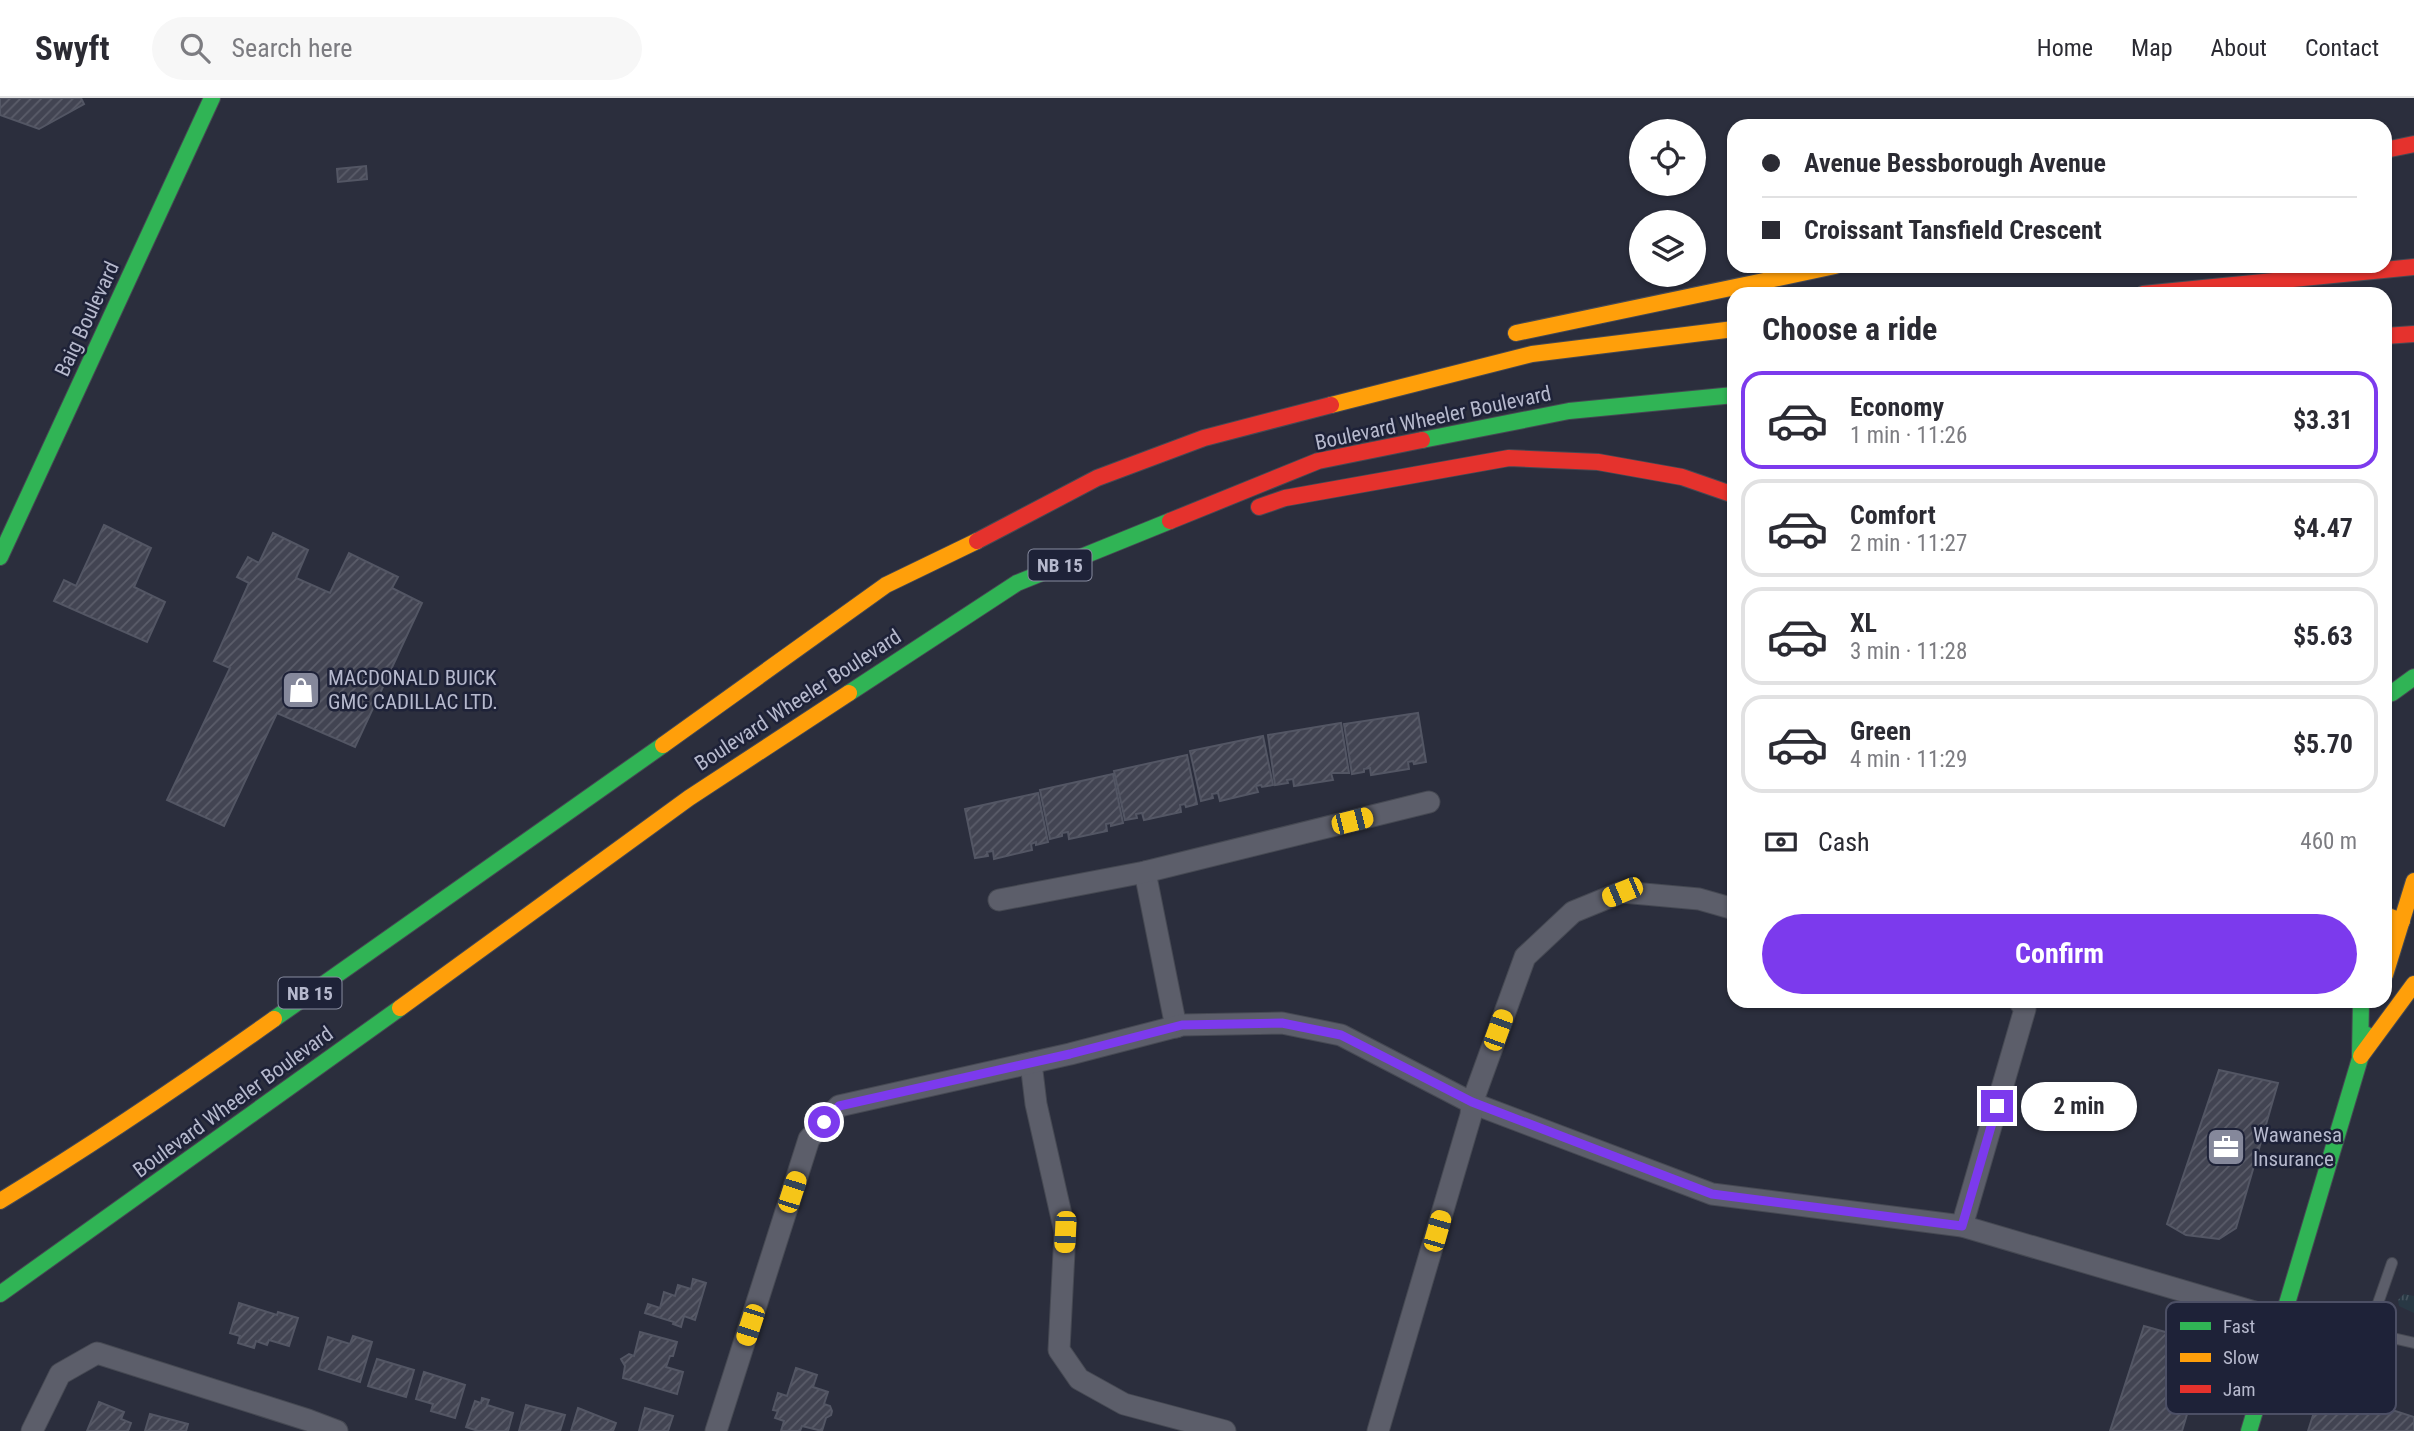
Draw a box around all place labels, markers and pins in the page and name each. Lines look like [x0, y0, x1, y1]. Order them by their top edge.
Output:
place label: MACDONALD BUICK GMC CADILLAC LTD. [328, 666, 498, 714]
shop icon: MACDONALD BUICK GMC CADILLAC LTD. [280, 669, 322, 711]
place label: Wawanesa Insurance [2253, 1123, 2342, 1171]
office icon: Wawanesa Insurance [2205, 1126, 2247, 1168]

